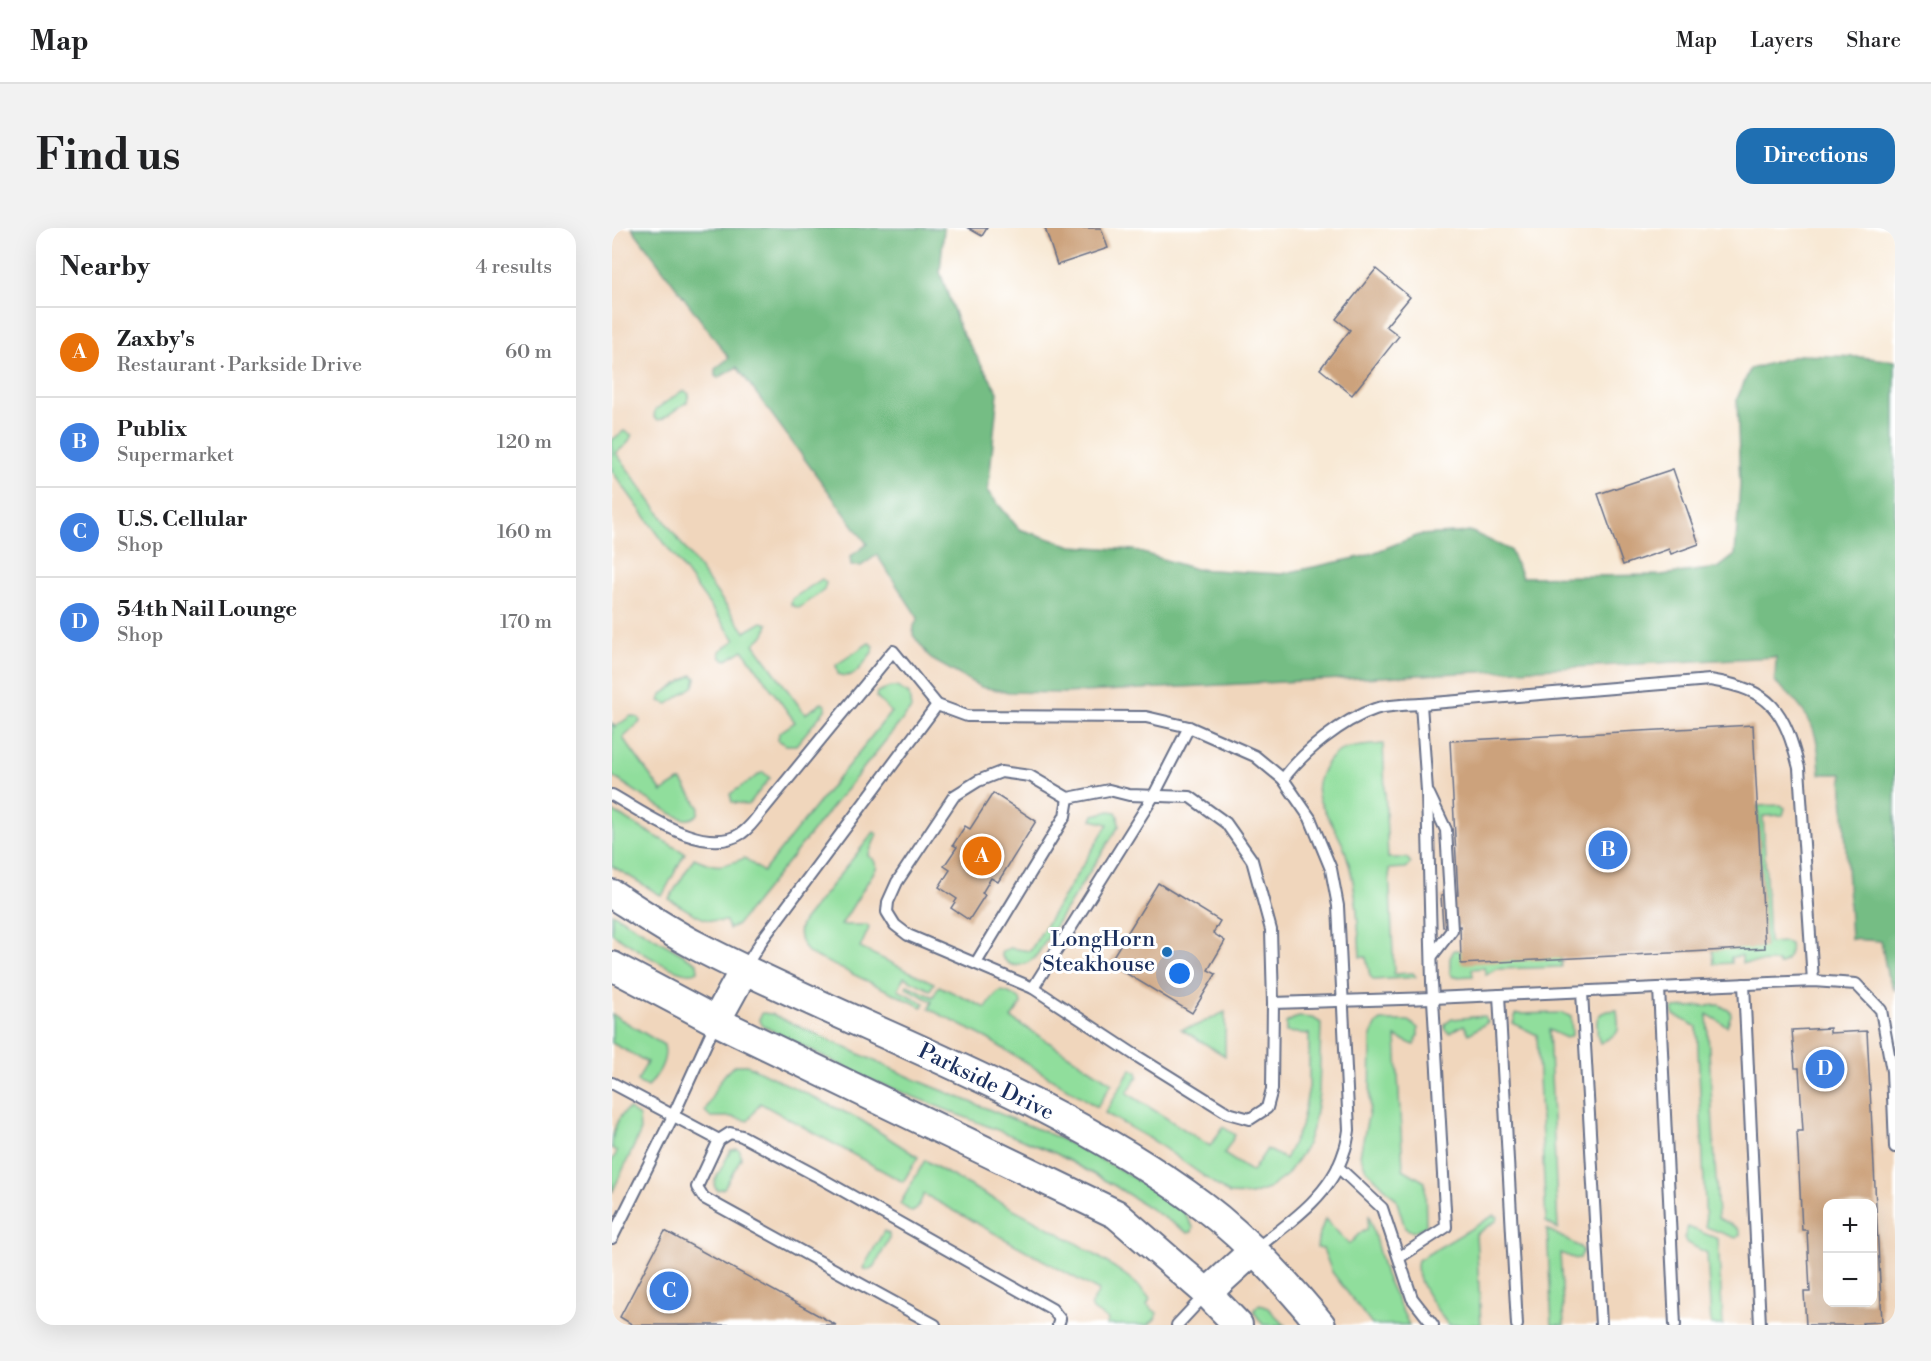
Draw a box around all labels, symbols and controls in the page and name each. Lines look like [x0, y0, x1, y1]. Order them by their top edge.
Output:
text: Map [30, 24, 89, 59]
text: Map [1676, 28, 1717, 54]
text: Layers [1750, 28, 1813, 54]
text: Share [1846, 28, 1901, 54]
button: Directions [1736, 128, 1895, 184]
text: Find us [36, 130, 180, 183]
text: Nearby [60, 251, 150, 283]
text: 4 results [475, 255, 552, 280]
text: Zaxby's [117, 326, 195, 353]
text: A [72, 340, 87, 365]
text: 60 m [505, 340, 552, 365]
text: Restaurant · Parkside Drive [117, 353, 362, 378]
text: Publix [117, 416, 187, 443]
text: B [72, 430, 87, 455]
text: 120 m [497, 430, 552, 455]
text: Supermarket [117, 443, 234, 468]
text: U.S. Cellular [117, 506, 248, 533]
text: C [72, 520, 87, 545]
text: 160 m [497, 520, 552, 545]
text: Shop [117, 533, 163, 558]
text: 54th Nail Lounge [117, 596, 297, 623]
text: D [72, 610, 87, 635]
text: 170 m [500, 610, 552, 635]
text: Shop [117, 623, 163, 648]
pin: B [1588, 828, 1628, 872]
pin: A [962, 834, 1001, 878]
place label: LongHorn Steakhouse [1042, 926, 1155, 978]
marker: LongHorn Steakhouse [1160, 945, 1174, 959]
your location [1165, 959, 1194, 988]
street label: Parkside Drive [914, 1037, 1058, 1127]
pin: D [1806, 1046, 1844, 1092]
map controls [1823, 1199, 1877, 1307]
button: + [1823, 1199, 1877, 1253]
button: − [1823, 1253, 1877, 1307]
pin: C [650, 1268, 688, 1314]

